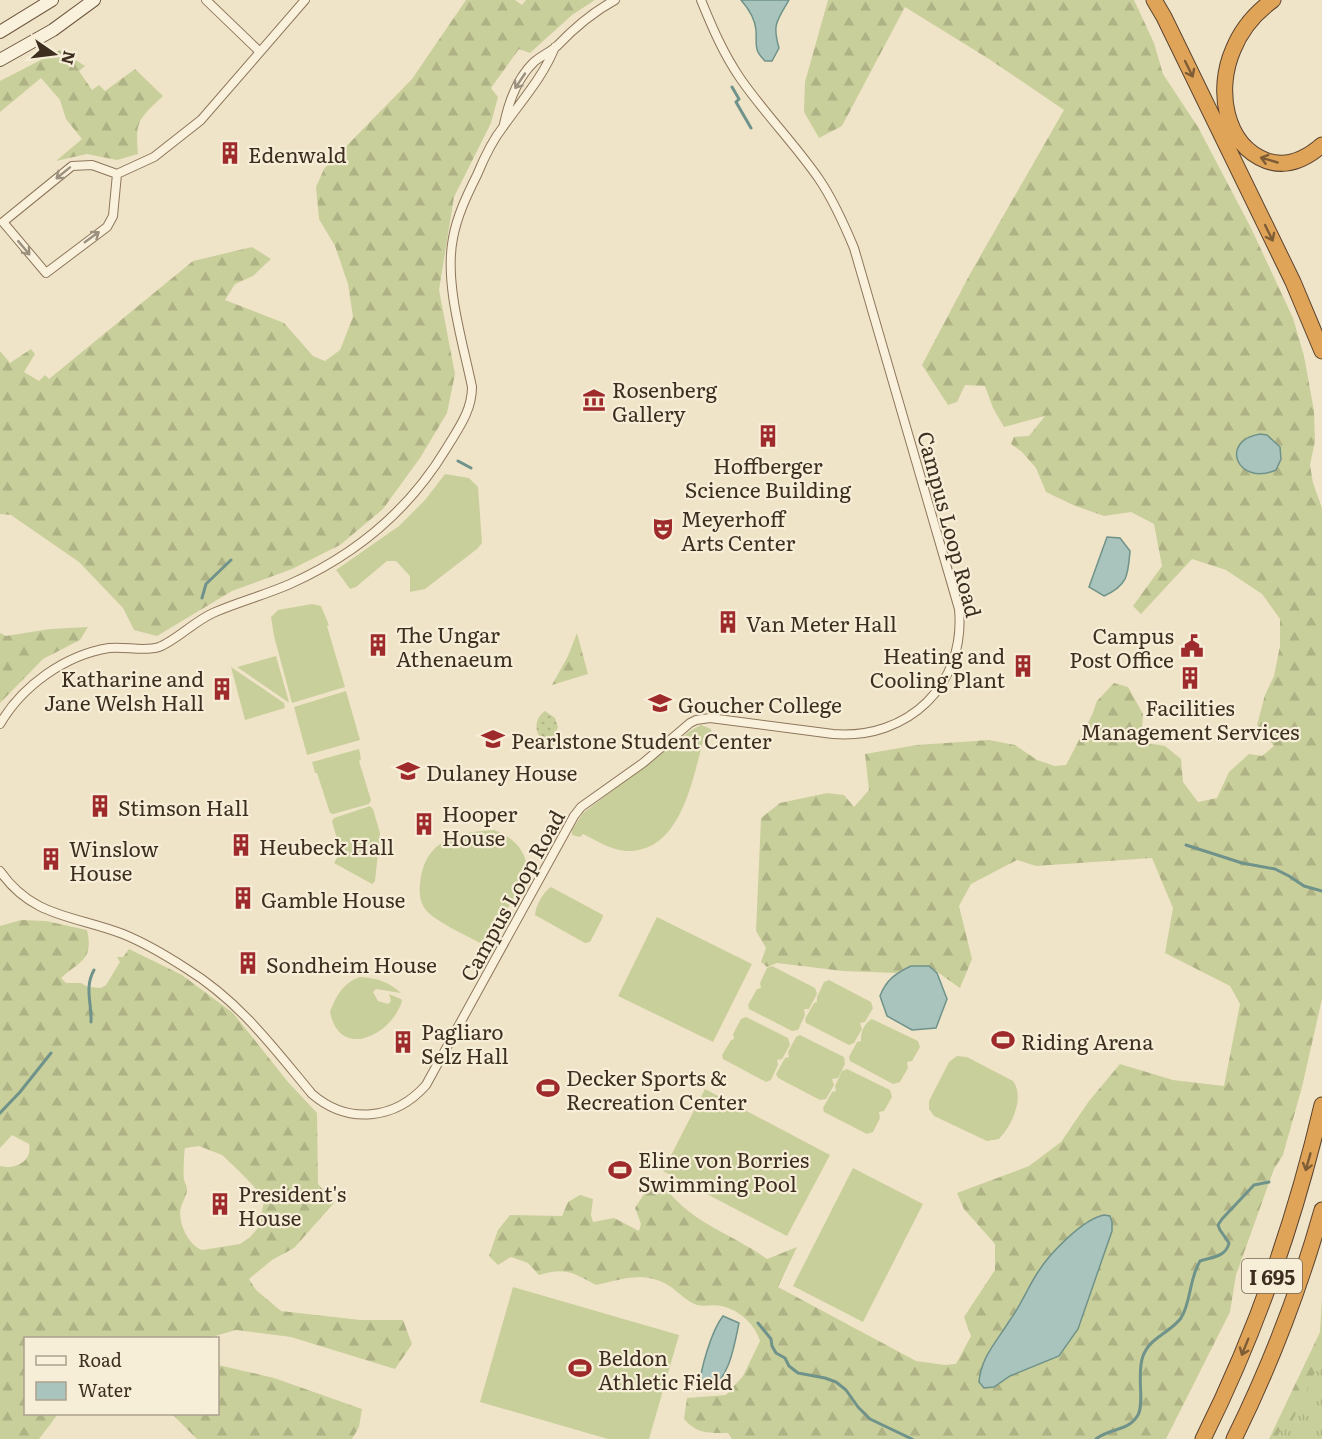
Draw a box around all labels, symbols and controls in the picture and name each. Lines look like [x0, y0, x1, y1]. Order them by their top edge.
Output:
north arrow [24, 24, 84, 84]
text: N [56, 48, 83, 67]
one-way arrow [1184, 60, 1196, 78]
one-way arrow [514, 72, 526, 89]
place label: Edenwald [248, 138, 347, 169]
building icon: Edenwald [217, 140, 243, 166]
one-way arrow [1260, 154, 1279, 165]
one-way arrow [55, 167, 71, 180]
one-way arrow [1263, 223, 1275, 241]
one-way arrow [84, 231, 100, 243]
one-way arrow [18, 240, 31, 256]
place label: Rosenberg Gallery [612, 373, 717, 428]
museum icon: Rosenberg Gallery [581, 387, 607, 413]
building icon: Hoffberger Science Building [755, 423, 781, 449]
street label: Campus Loop Road [911, 428, 991, 621]
place label: Hoffberger Science Building [685, 449, 851, 504]
place label: Meyerhoff Arts Center [681, 502, 795, 557]
theatre icon: Meyerhoff Arts Center [650, 516, 676, 542]
place label: Van Meter Hall [746, 607, 897, 638]
building icon: Van Meter Hall [715, 609, 741, 635]
place label: The Ungar Athenaeum [396, 618, 513, 673]
place label: Campus Post Office [1069, 619, 1174, 674]
building icon: The Ungar Athenaeum [365, 632, 391, 658]
public building icon: Campus Post Office [1179, 633, 1205, 659]
place label: Heating and Cooling Plant [870, 639, 1006, 694]
building icon: Heating and Cooling Plant [1010, 653, 1036, 679]
place label: Katharine and Jane Welsh Hall [44, 662, 204, 717]
building icon: Facilities Management Services [1177, 665, 1203, 691]
building icon: Katharine and Jane Welsh Hall [209, 676, 235, 702]
place label: Goucher College [678, 688, 842, 719]
school or university icon: Goucher College [647, 690, 673, 716]
place label: Facilities Management Services [1081, 691, 1299, 746]
place label: Pearlstone Student Center [511, 724, 772, 755]
school or university icon: Pearlstone Student Center [480, 726, 506, 752]
place label: Dulaney House [426, 756, 578, 787]
school or university icon: Dulaney House [395, 758, 421, 784]
place label: Stimson Hall [118, 791, 249, 822]
building icon: Stimson Hall [87, 793, 113, 819]
place label: Hooper House [442, 797, 517, 852]
street label: Campus Loop Road [451, 804, 571, 986]
building icon: Hooper House [411, 811, 437, 837]
place label: Heubeck Hall [259, 830, 394, 861]
place label: Winslow House [69, 832, 159, 887]
building icon: Heubeck Hall [228, 832, 254, 858]
building icon: Winslow House [38, 846, 64, 872]
place label: Gamble House [261, 883, 405, 914]
building icon: Gamble House [230, 885, 256, 911]
place label: Sondheim House [266, 948, 437, 979]
building icon: Sondheim House [235, 950, 261, 976]
place label: Pagliaro Selz Hall [421, 1015, 509, 1070]
place label: Riding Arena [1021, 1025, 1154, 1056]
sports icon: Riding Arena [990, 1027, 1016, 1053]
building icon: Pagliaro Selz Hall [390, 1029, 416, 1055]
place label: Decker Sports & Recreation Center [566, 1061, 747, 1116]
sports icon: Decker Sports & Recreation Center [535, 1075, 561, 1101]
place label: Eline von Borries Swimming Pool [638, 1143, 809, 1198]
one-way arrow [1302, 1152, 1313, 1171]
sports icon: Eline von Borries Swimming Pool [607, 1157, 633, 1183]
place label: President's House [238, 1177, 346, 1232]
building icon: President's House [207, 1191, 233, 1217]
road number: I 695 [1242, 1259, 1302, 1293]
legend [24, 1337, 219, 1415]
one-way arrow [1239, 1337, 1250, 1355]
place label: Beldon Athletic Field [598, 1341, 733, 1396]
text: Road [78, 1346, 122, 1373]
sports icon: Beldon Athletic Field [567, 1355, 593, 1381]
text: Water [78, 1376, 132, 1403]

